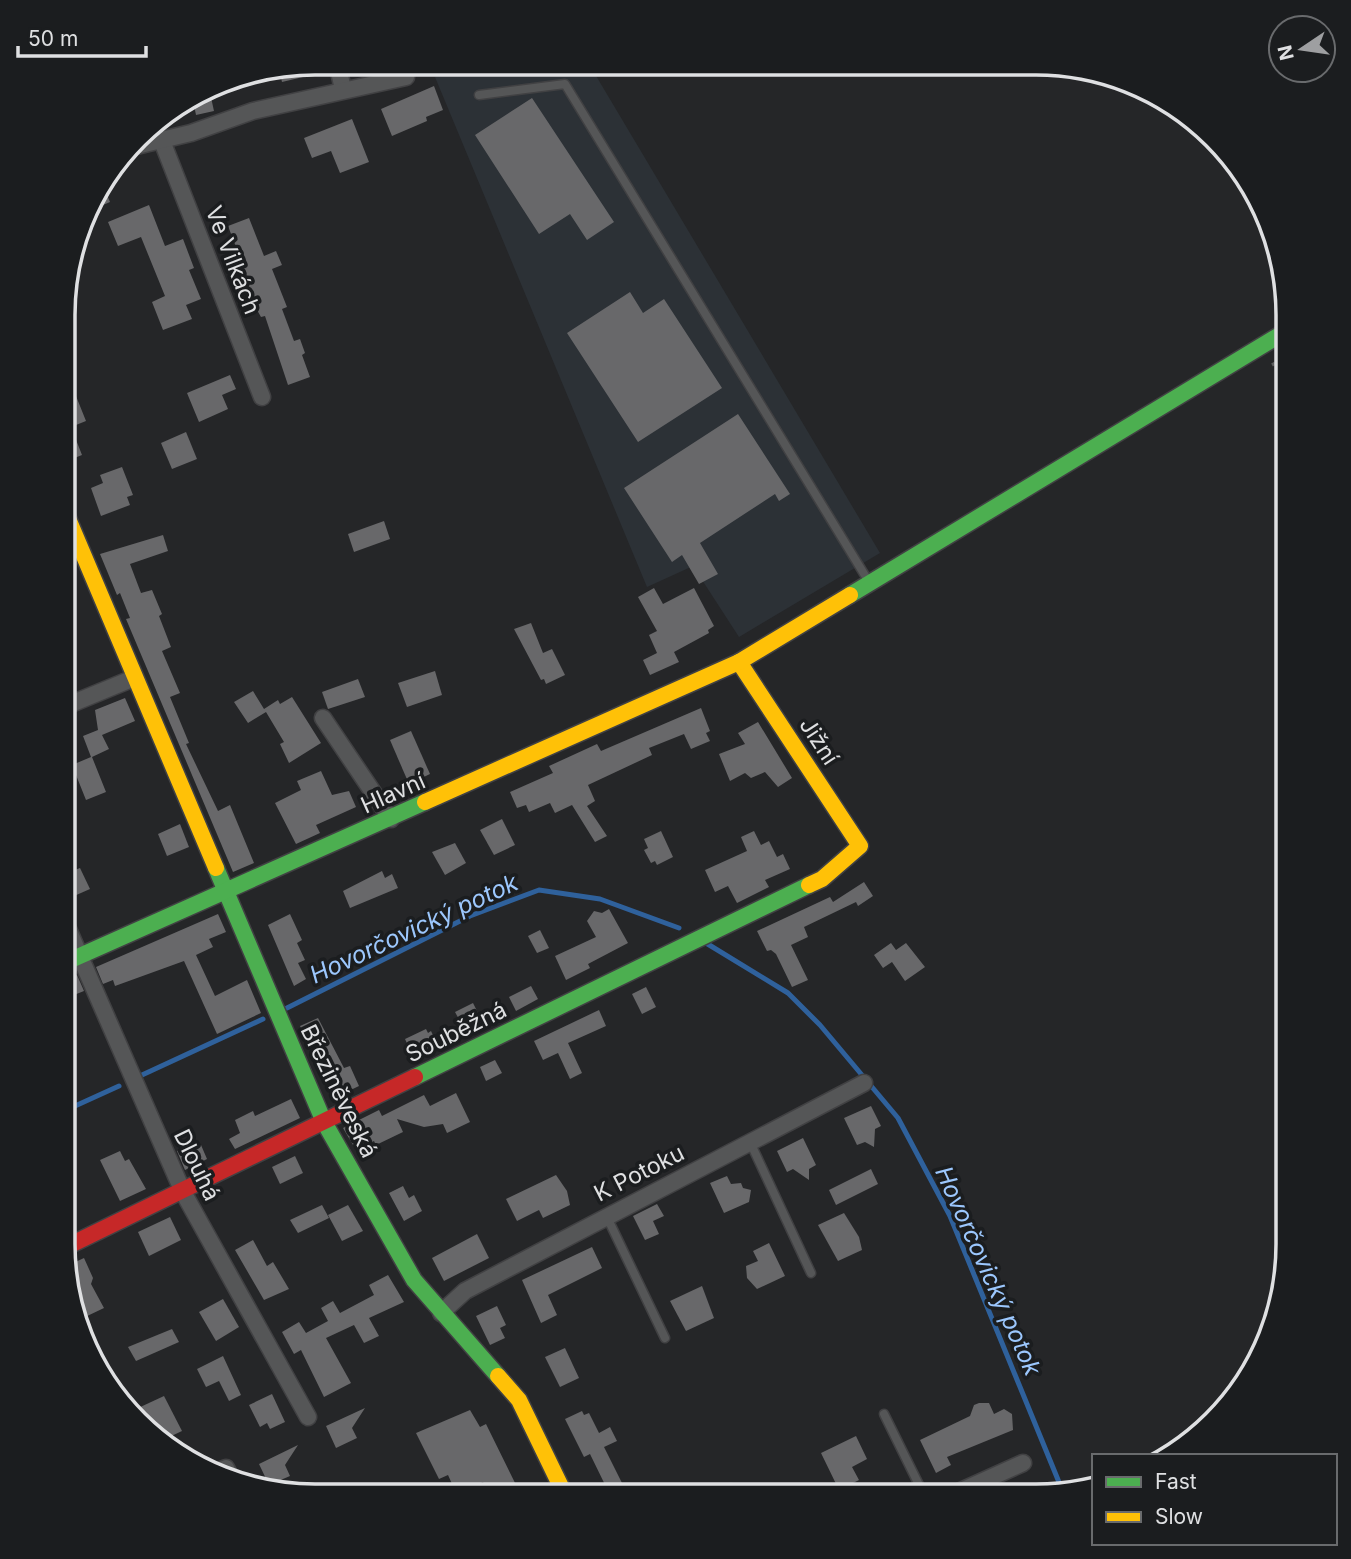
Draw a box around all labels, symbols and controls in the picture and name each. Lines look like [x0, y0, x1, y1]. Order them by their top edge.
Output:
scale bar [18, 14, 145, 58]
north arrow [1267, 14, 1337, 84]
text: 50 m [28, 26, 78, 51]
text: N [1273, 43, 1299, 62]
street label: Ve Vilkách [200, 202, 266, 318]
street label: Jižní [793, 712, 845, 770]
street label: Hlavní [357, 766, 430, 819]
water label: Hovorčovický potok [305, 867, 523, 990]
street label: Souběžná [401, 996, 511, 1068]
street label: Březiněveská [295, 1020, 383, 1162]
street label: Dlouhá [168, 1125, 226, 1205]
street label: K Potoku [589, 1138, 689, 1208]
water label: Hovorčovický potok [929, 1162, 1048, 1381]
legend [1092, 1454, 1337, 1545]
text: Fast [1155, 1469, 1197, 1494]
text: Slow [1155, 1504, 1203, 1529]

